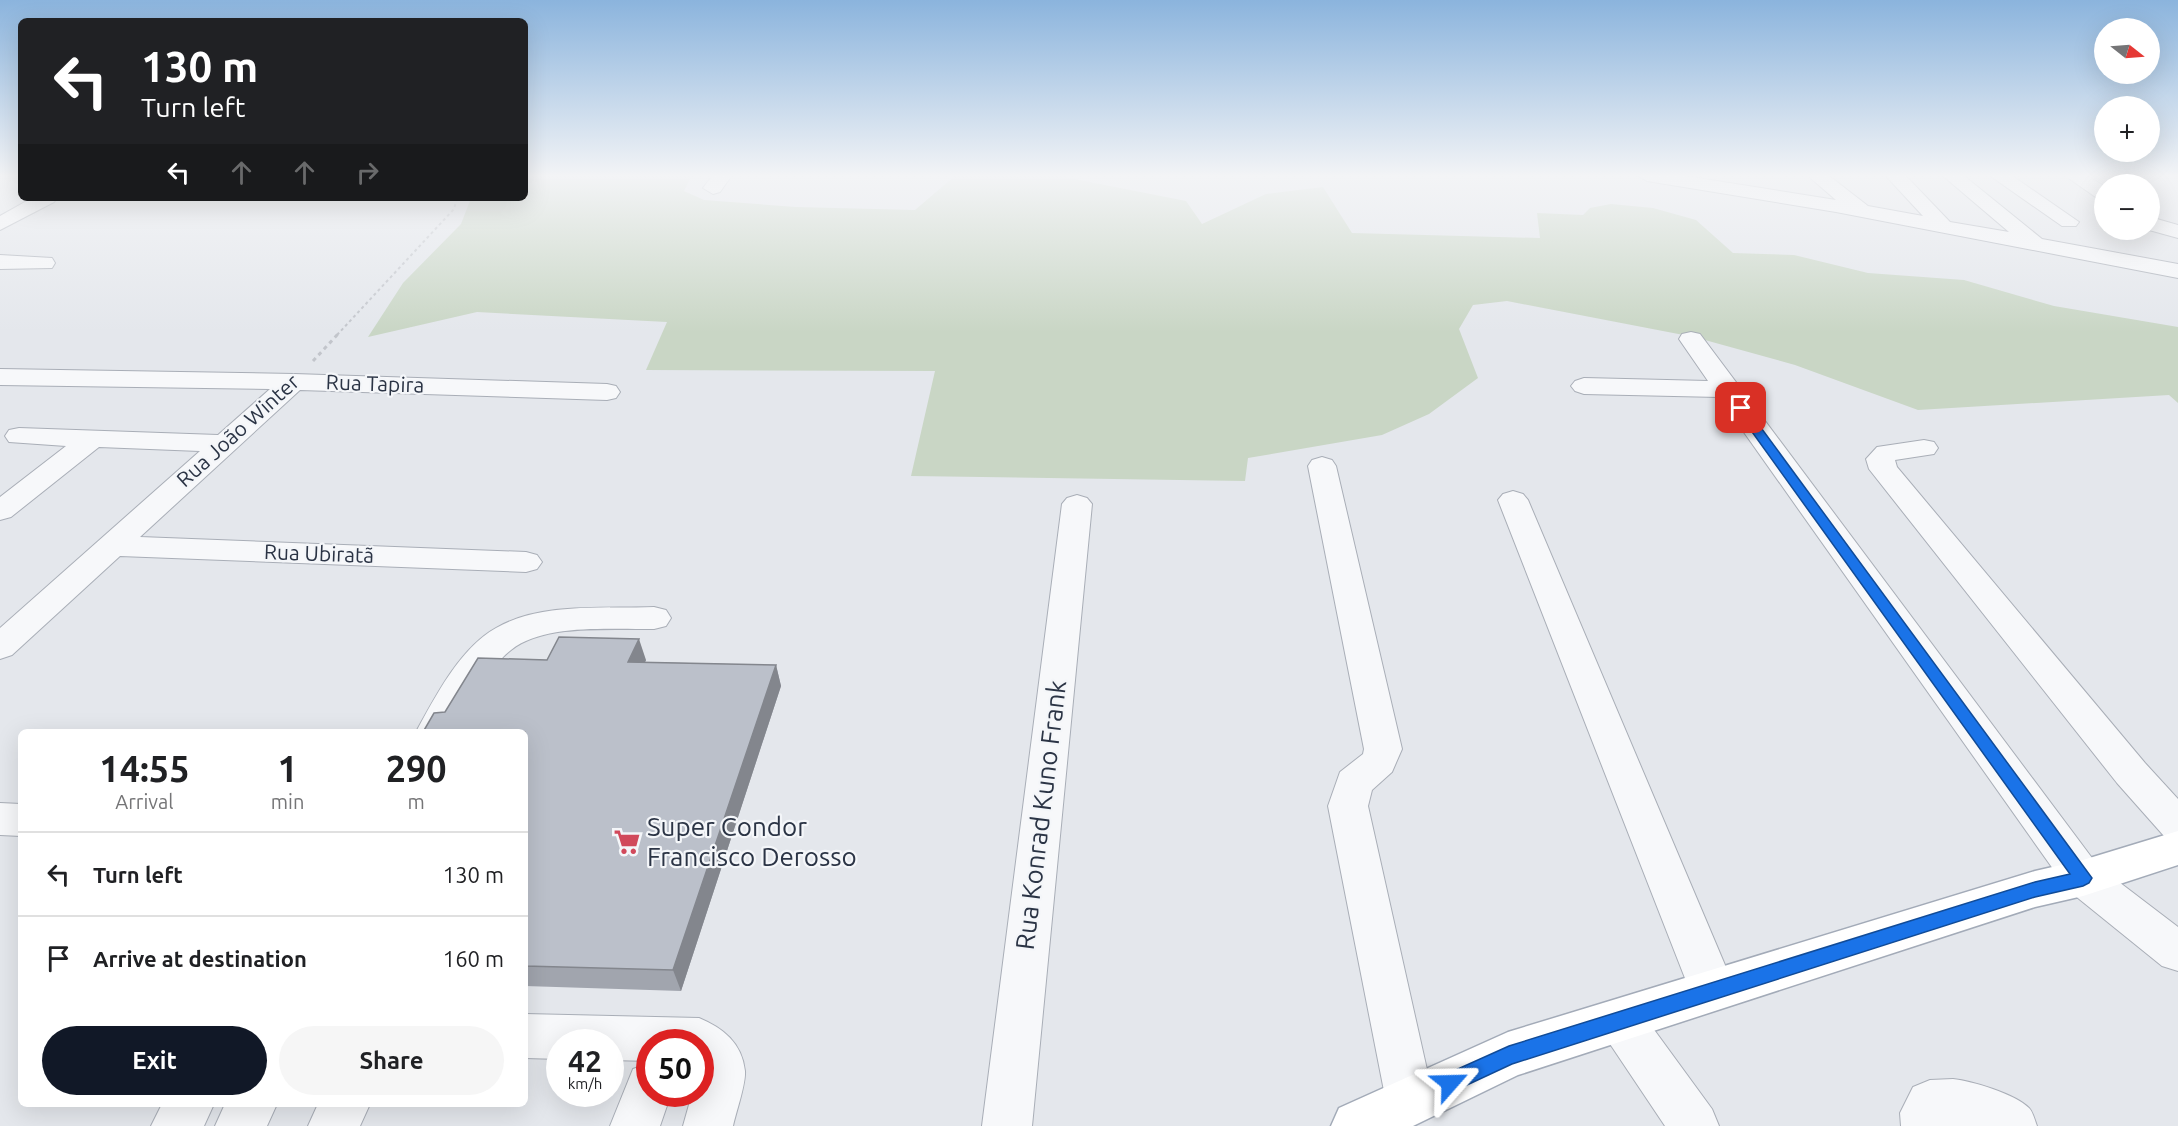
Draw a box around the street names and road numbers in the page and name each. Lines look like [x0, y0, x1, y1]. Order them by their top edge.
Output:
street label: Rua João Winter [171, 369, 303, 491]
street label: Rua Tapira [325, 369, 425, 397]
street label: Rua Ubiratã [264, 539, 374, 567]
street label: Rua Konrad Kuno Frank [1010, 679, 1071, 951]

